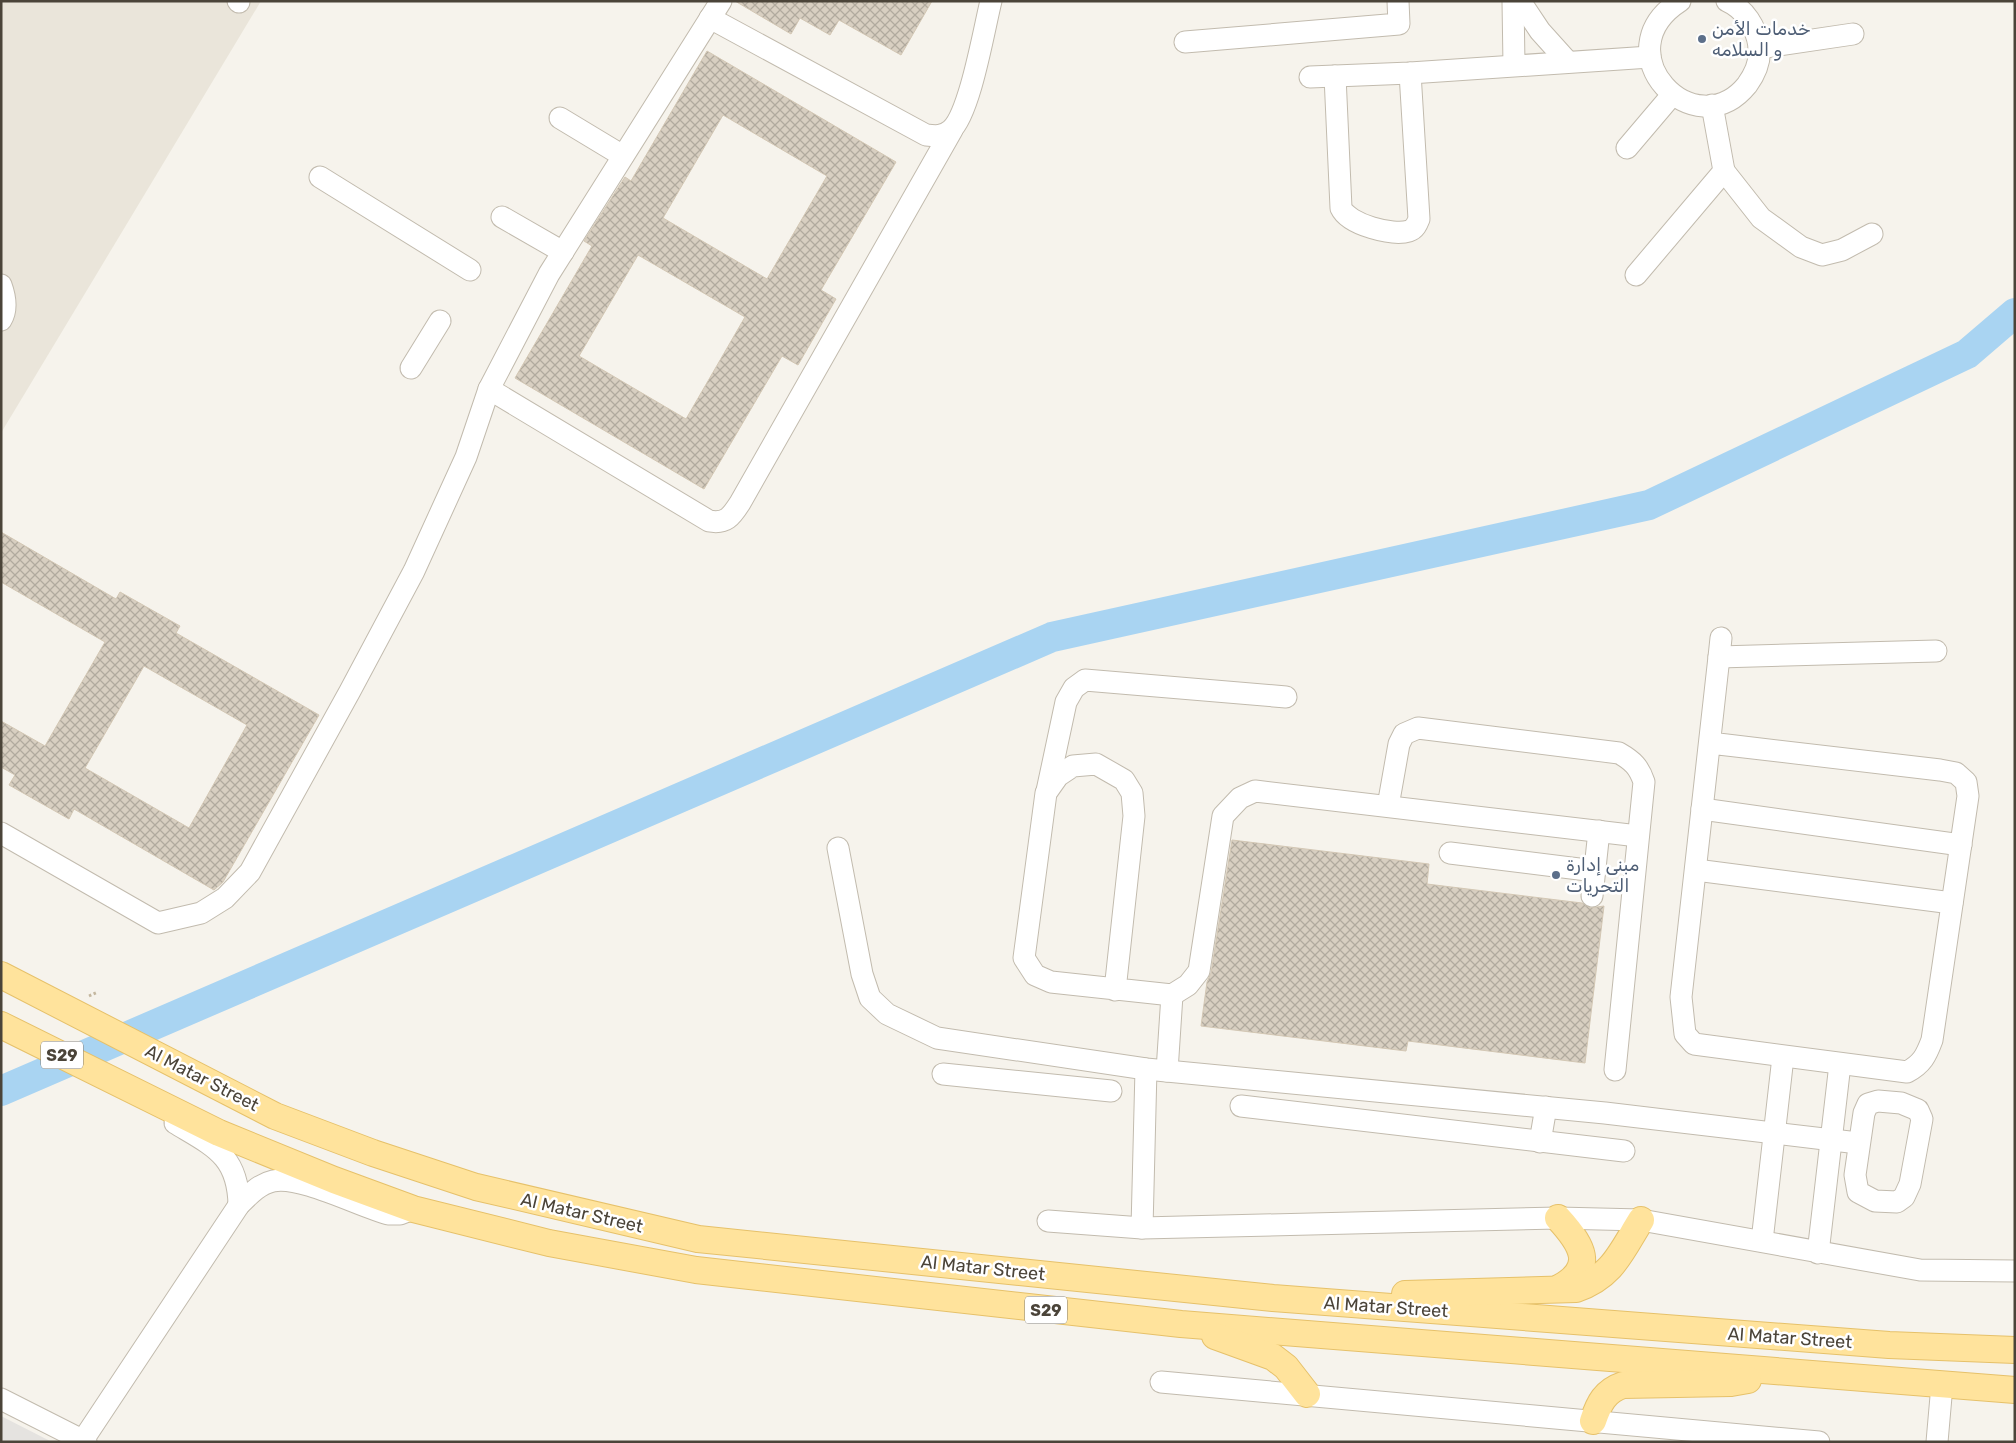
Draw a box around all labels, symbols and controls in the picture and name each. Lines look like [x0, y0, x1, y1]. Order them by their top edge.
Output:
place label: خدمات الأمن و السلامه [1712, 18, 1811, 61]
marker: خدمات الأمن و السلامه [1696, 33, 1708, 45]
place label: مبنى إدارة التحريات [1566, 854, 1639, 897]
marker: مبنى إدارة التحريات [1550, 869, 1562, 881]
street label: Al Matar Street [141, 1040, 263, 1116]
road number: S29 [41, 1042, 83, 1068]
street label: Al Matar Street [519, 1188, 645, 1238]
street label: Al Matar Street [920, 1251, 1046, 1285]
street label: Al Matar Street [1323, 1292, 1449, 1322]
road number: S29 [1025, 1296, 1067, 1324]
street label: Al Matar Street [1727, 1323, 1853, 1353]

